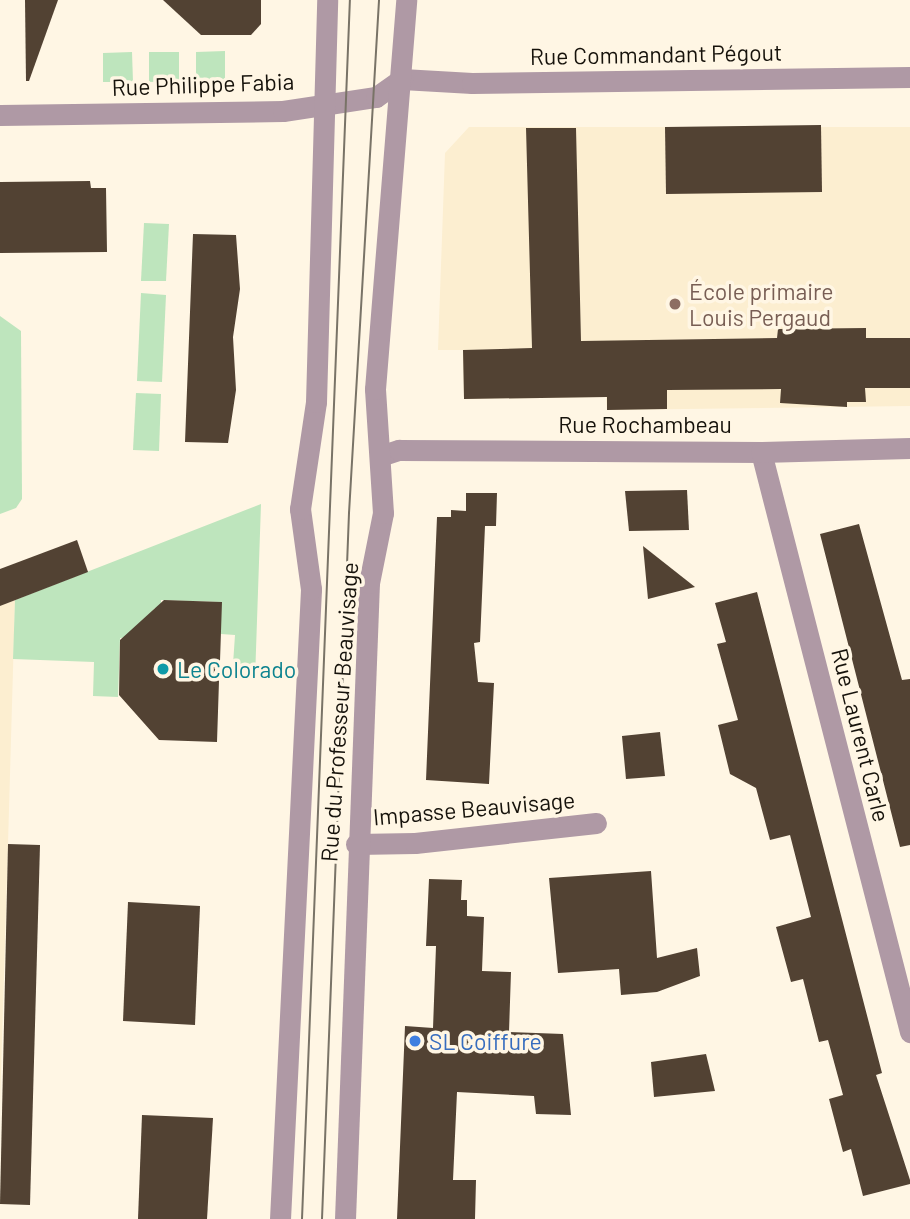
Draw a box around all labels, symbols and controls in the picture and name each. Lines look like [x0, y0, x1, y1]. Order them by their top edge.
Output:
street label: Rue Commandant Pégout [530, 38, 782, 70]
street label: Rue Philippe Fabia [111, 67, 295, 101]
place label: École primaire Louis Pergaud [689, 277, 834, 331]
marker: École primaire Louis Pergaud [667, 296, 683, 312]
street label: Rue Rochambeau [558, 410, 732, 438]
street label: Rue du Professeur Beauvisage [315, 561, 363, 863]
street label: Rue Laurent Carle [826, 645, 896, 825]
place label: Le Colorado [177, 655, 296, 683]
marker: Le Colorado [155, 661, 171, 677]
street label: Impasse Beauvisage [372, 785, 576, 831]
place label: SL Coiffure [429, 1027, 542, 1055]
marker: SL Coiffure [407, 1033, 423, 1049]

